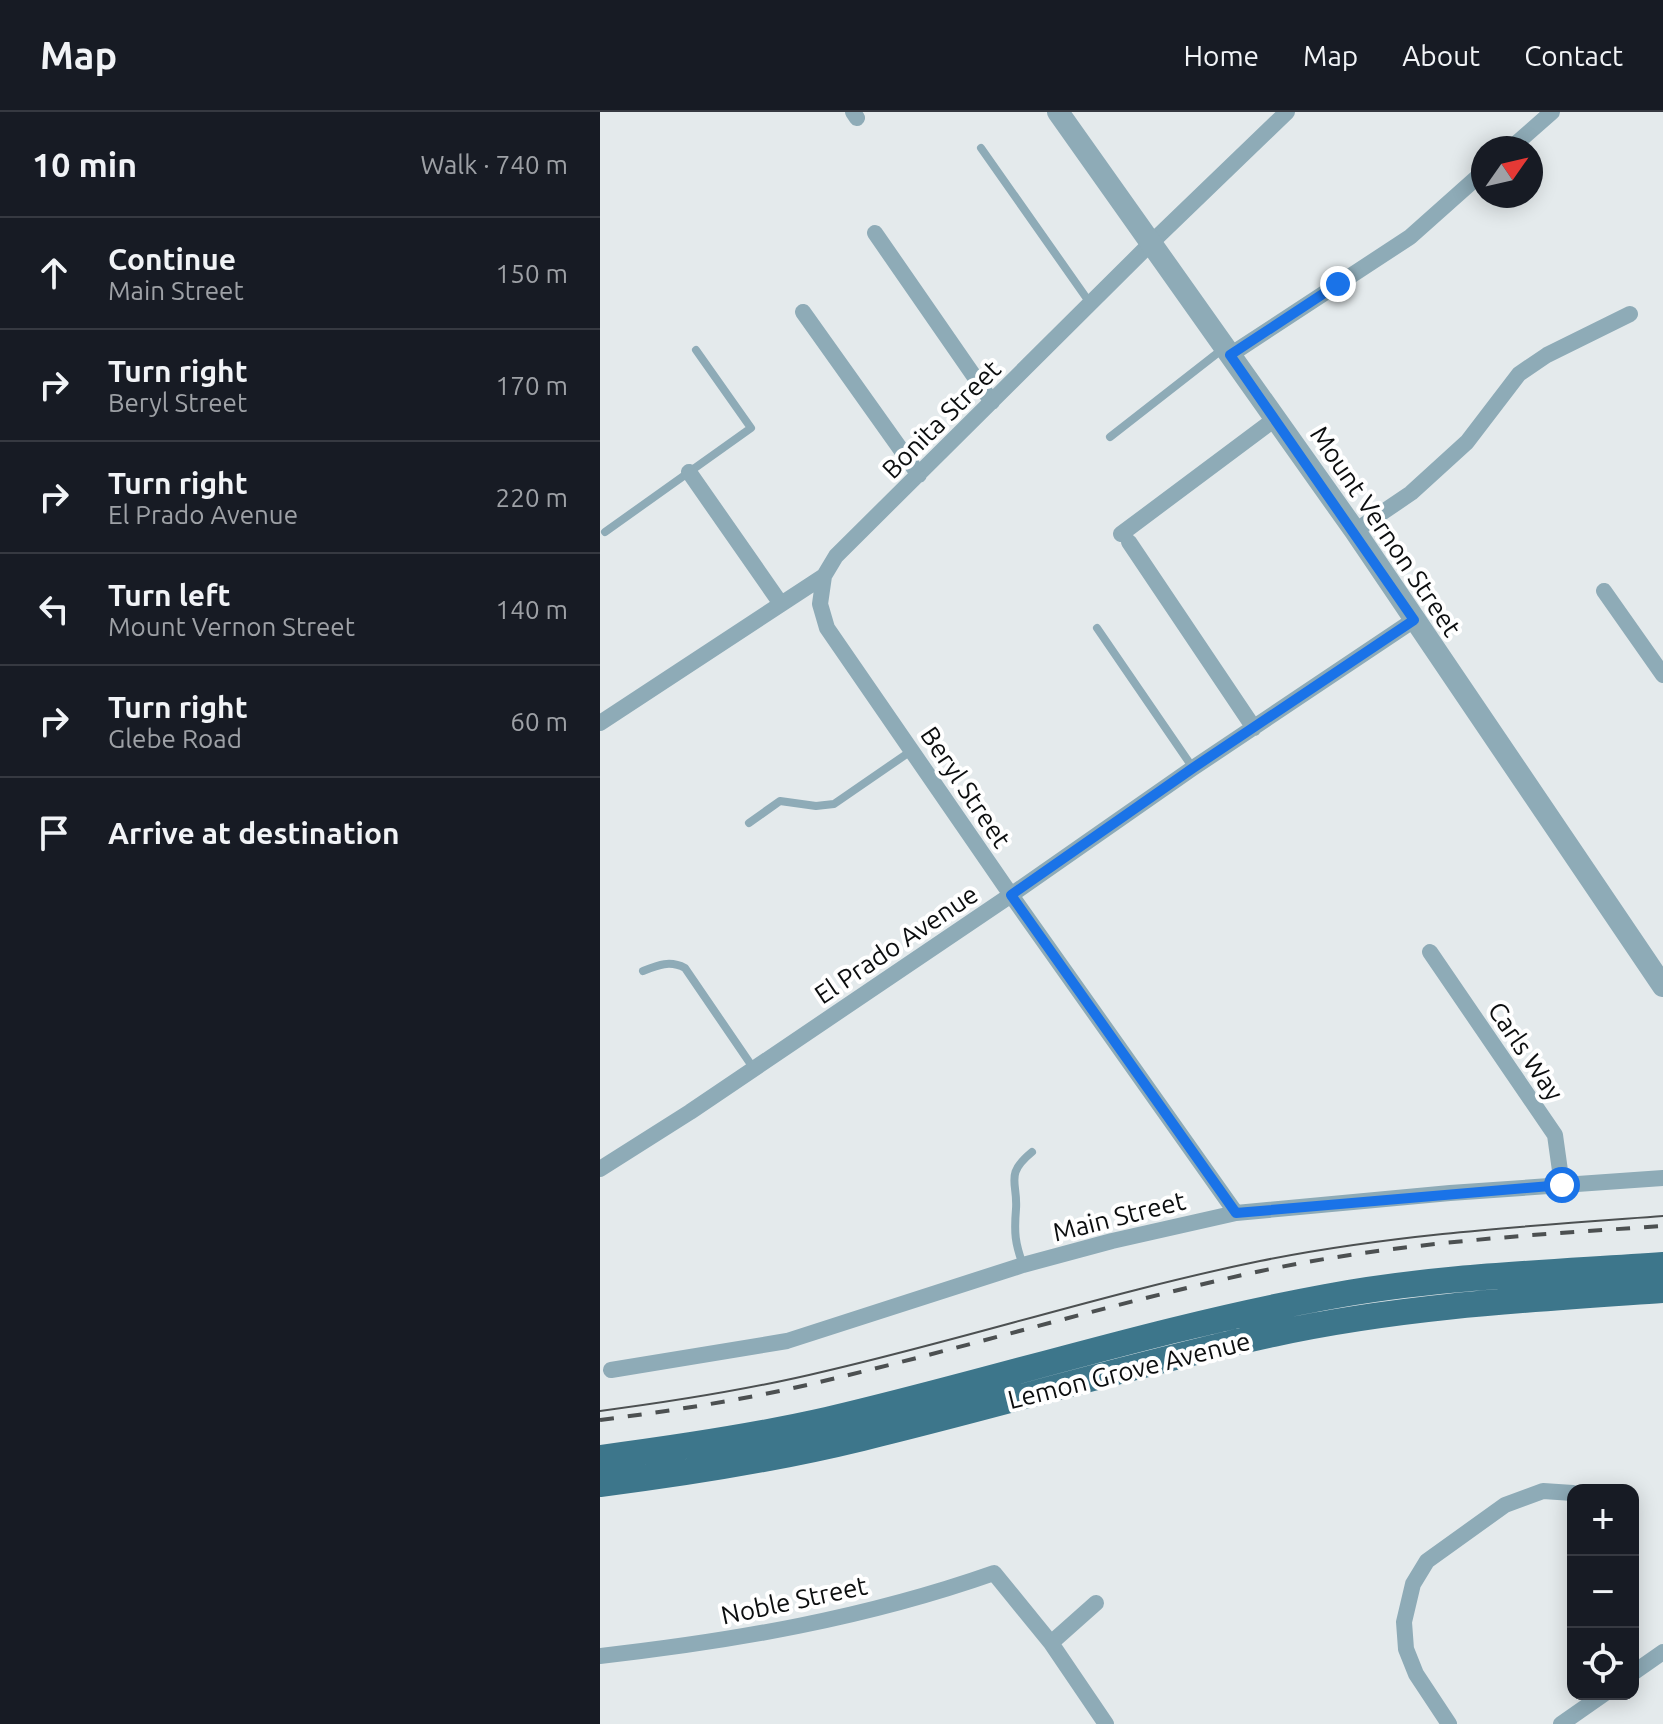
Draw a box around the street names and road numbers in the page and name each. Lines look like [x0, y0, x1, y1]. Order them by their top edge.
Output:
street label: Bonita Street [876, 354, 1006, 484]
street label: Mount Vernon Street [1305, 421, 1467, 641]
street label: Beryl Street [915, 721, 1017, 853]
street label: El Prado Avenue [809, 879, 983, 1009]
street label: Carls Way [1482, 996, 1570, 1106]
street label: Main Street [1050, 1186, 1188, 1246]
street label: Lemon Grove Avenue [1005, 1326, 1253, 1414]
street label: Noble Street [718, 1570, 870, 1630]

